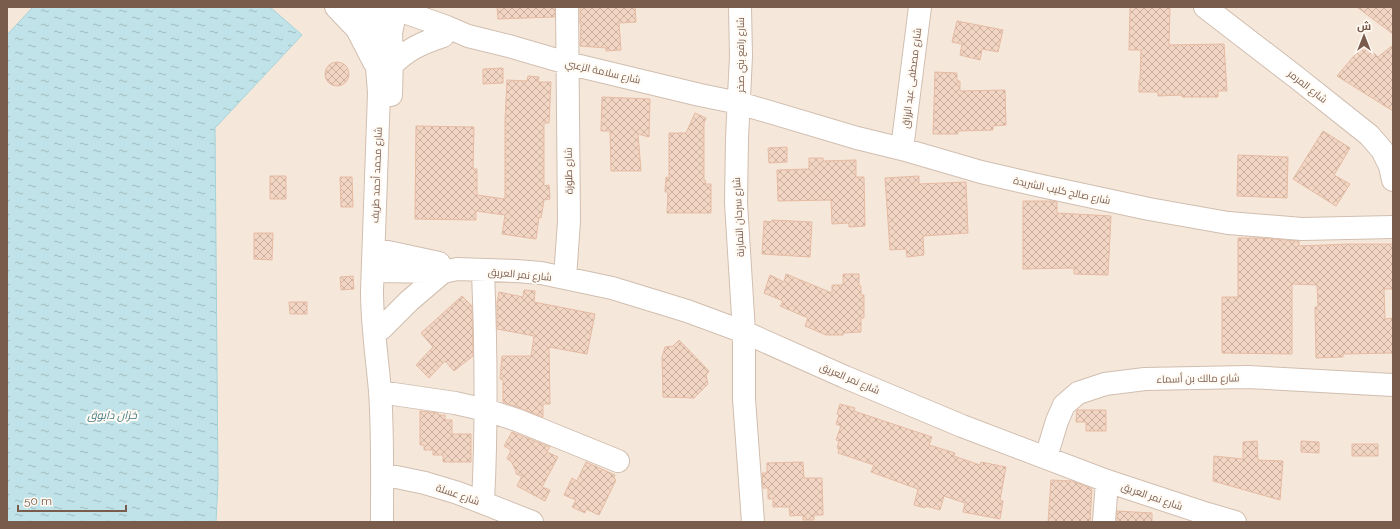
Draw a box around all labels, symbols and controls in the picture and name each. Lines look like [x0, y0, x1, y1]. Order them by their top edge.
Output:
north arrow [1344, 16, 1384, 56]
street label: شارع رافع بني صخر [735, 17, 748, 94]
text: ش [1357, 20, 1371, 33]
street label: شارع مصطفى عبد الرزاق [900, 27, 924, 129]
street label: شارع سلامة الزعبي [564, 57, 642, 87]
street label: شارع المرمر [1285, 67, 1329, 106]
street label: شارع محمد أحمد طريف [368, 127, 385, 223]
street label: شارع طلوزة [563, 148, 575, 194]
street label: شارع صالح كليب الشريدة [1012, 175, 1112, 207]
street label: شارع سرحان النمارنة [731, 177, 747, 257]
street label: شارع نمر العريق [487, 266, 552, 284]
street label: شارع نمر العريق [818, 361, 881, 397]
street label: شارع مالك بن أسماء [1156, 371, 1240, 386]
water label: خزان دابوق [87, 409, 138, 422]
street label: شارع نمر العريق [1119, 481, 1184, 513]
street label: شارع عسلة [434, 482, 481, 508]
scale bar [18, 487, 126, 513]
text: 50 m [24, 494, 52, 508]

